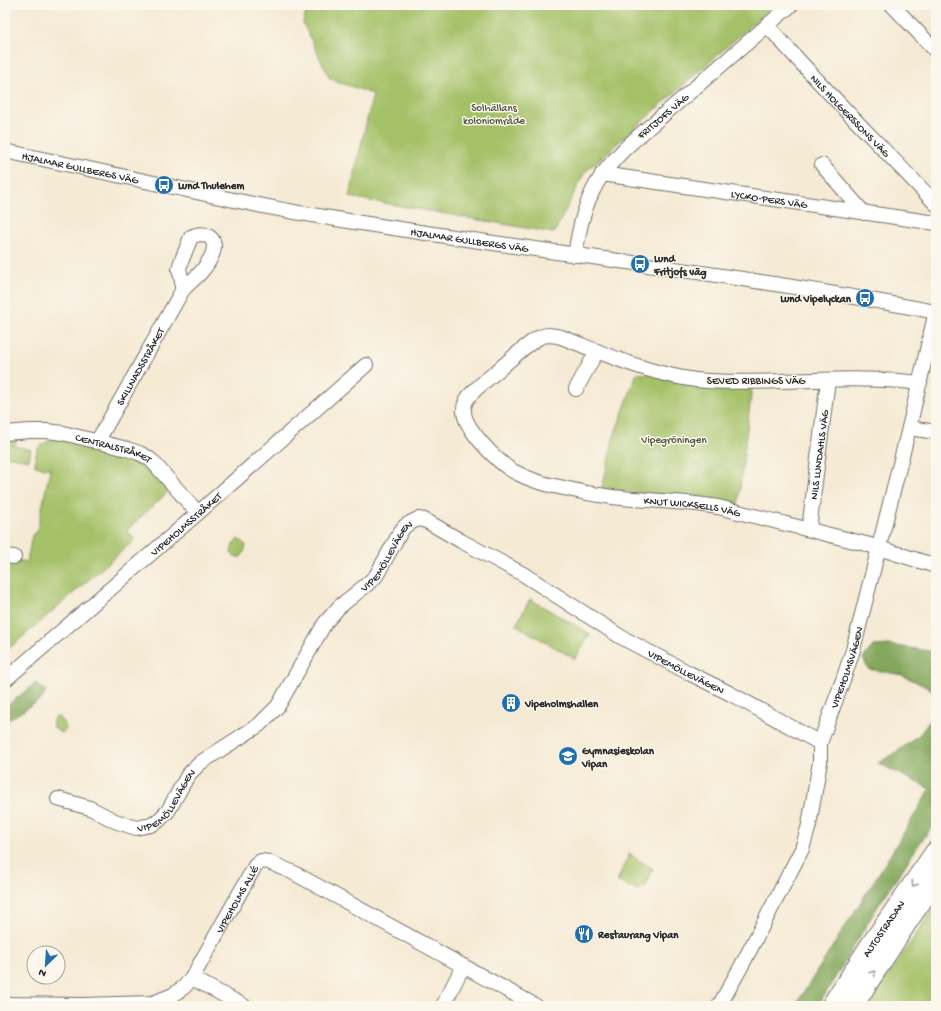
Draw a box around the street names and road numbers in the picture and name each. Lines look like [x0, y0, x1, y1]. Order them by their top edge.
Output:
street label: NILS HOLGERSSONS VÄG [807, 73, 892, 161]
street label: FRITJOFS VÄG [635, 91, 693, 143]
street label: HJALMAR GULLBERGS VÄG [20, 151, 140, 188]
street label: LYCKO-PERS VÄG [730, 189, 809, 212]
street label: HJALMAR GULLBERGS VÄG [409, 227, 530, 256]
street label: SKILLNADSSTRÅKET [115, 326, 168, 408]
street label: SEVED RIBBINGS VÄG [707, 376, 806, 388]
street label: NILS LUNDAHLS VÄG [809, 408, 832, 500]
street label: CENTRALSTRÅKET [74, 432, 154, 467]
street label: VIPEHOLMSSTRÅKET [148, 490, 226, 560]
street label: KNUT WICKSELLS VÄG [643, 496, 742, 521]
street label: VIPEMÖLLEVÄGEN [358, 519, 415, 596]
street label: VIPEHOLMSVÄGEN [829, 625, 867, 711]
street label: VIPEMÖLLEVÄGEN [644, 648, 726, 698]
street label: VIPEMÖLLEVÄGEN [135, 767, 199, 836]
street label: VIPEHOLMS ALLÉ [214, 863, 263, 937]
street label: AUTOSTRADAN [861, 899, 908, 960]

